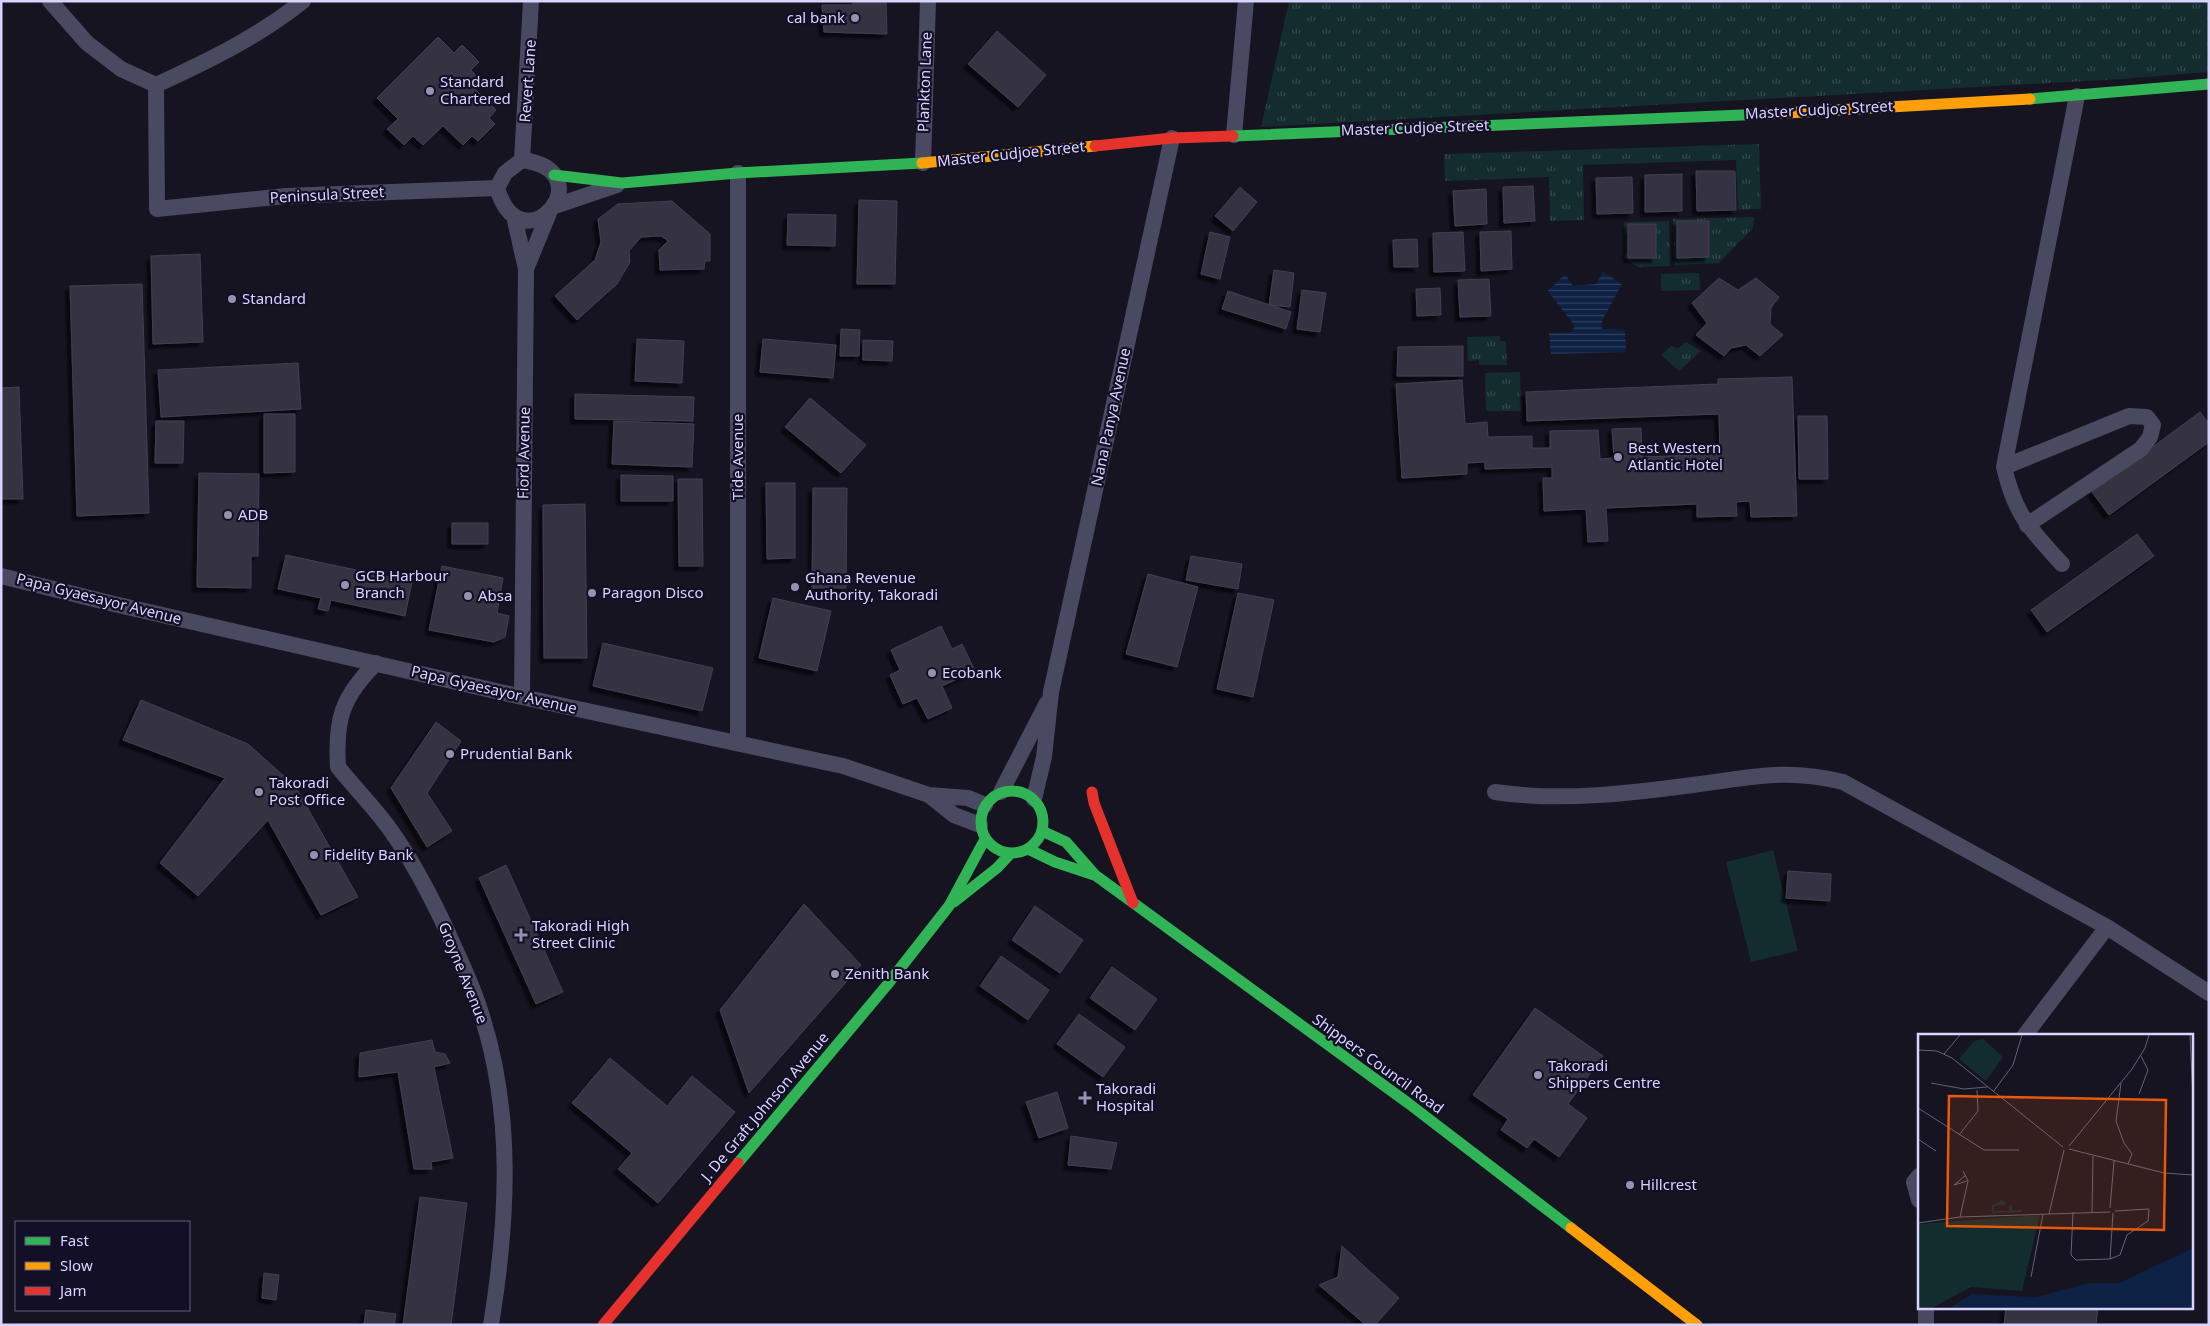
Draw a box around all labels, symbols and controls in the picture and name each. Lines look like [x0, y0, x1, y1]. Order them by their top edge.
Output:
place label: cal bank [787, 7, 845, 27]
marker: cal bank [849, 12, 861, 24]
street label: Plankton Lane [912, 31, 936, 132]
street label: Revert Lane [514, 39, 540, 123]
place label: Standard Chartered [440, 71, 511, 108]
marker: Standard Chartered [424, 85, 436, 97]
street label: Master Cudjoe Street [1744, 95, 1894, 123]
street label: Master Cudjoe Street [1340, 114, 1490, 140]
street label: Master Cudjoe Street [936, 135, 1086, 171]
street label: Peninsula Street [269, 181, 385, 207]
place label: Standard [242, 288, 306, 308]
marker: Standard [226, 293, 238, 305]
street label: Nana Panya Avenue [1086, 346, 1134, 488]
street label: Fiord Avenue [512, 407, 534, 499]
street label: Tide Avenue [727, 414, 747, 500]
place label: Best Western Atlantic Hotel [1628, 437, 1723, 474]
marker: Best Western Atlantic Hotel [1612, 451, 1624, 463]
place label: ADB [238, 504, 268, 524]
marker: ADB [222, 509, 234, 521]
place label: GCB Harbour Branch [355, 565, 449, 602]
place label: Ghana Revenue Authority, Takoradi [805, 567, 938, 604]
street label: Papa Gyaesayor Avenue [15, 568, 184, 628]
marker: GCB Harbour Branch [339, 579, 351, 591]
marker: Ghana Revenue Authority, Takoradi [789, 581, 801, 593]
place label: Paragon Disco [602, 582, 704, 602]
place label: Absa [478, 585, 512, 605]
marker: Paragon Disco [586, 587, 598, 599]
marker: Absa [462, 590, 474, 602]
street label: Papa Gyaesayor Avenue [409, 660, 579, 718]
place label: Ecobank [942, 662, 1002, 682]
marker: Ecobank [926, 667, 938, 679]
place label: Prudential Bank [460, 743, 572, 763]
marker: Prudential Bank [444, 748, 456, 760]
place label: Takoradi Post Office [269, 772, 345, 809]
marker: Takoradi Post Office [253, 786, 265, 798]
place label: Fidelity Bank [324, 844, 414, 864]
marker: Fidelity Bank [308, 849, 320, 861]
place label: Takoradi High Street Clinic [532, 915, 629, 952]
street label: Groyne Avenue [435, 919, 493, 1026]
marker: Takoradi High Street Clinic [514, 928, 528, 942]
place label: Zenith Bank [845, 963, 929, 983]
marker: Zenith Bank [829, 968, 841, 980]
street label: Shippers Council Road [1309, 1009, 1448, 1118]
street label: J. De Graft Johnson Avenue [695, 1028, 833, 1187]
inset map [1918, 1034, 2192, 1308]
place label: Takoradi Shippers Centre [1548, 1055, 1661, 1092]
marker: Takoradi Shippers Centre [1532, 1069, 1544, 1081]
place label: Takoradi Hospital [1096, 1078, 1156, 1115]
marker: Takoradi Hospital [1078, 1091, 1092, 1105]
place label: Hillcrest [1640, 1174, 1697, 1194]
marker: Hillcrest [1624, 1179, 1636, 1191]
legend [15, 1221, 190, 1311]
text: Fast [60, 1230, 89, 1250]
text: Slow [60, 1255, 93, 1275]
text: Jam [58, 1280, 87, 1300]

